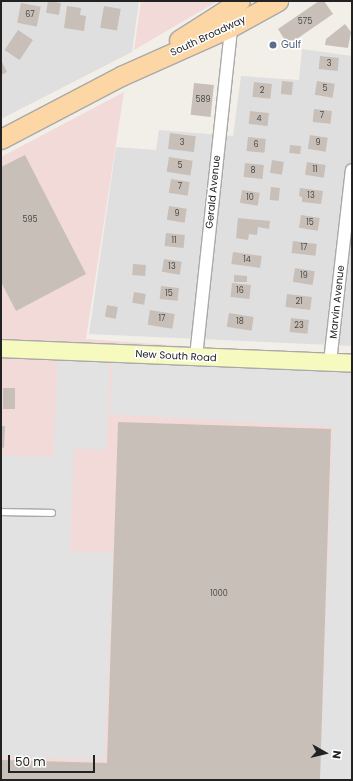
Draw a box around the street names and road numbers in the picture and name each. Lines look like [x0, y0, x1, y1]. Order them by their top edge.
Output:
street label: South Broadway [168, 13, 248, 59]
street label: Gerald Avenue [203, 155, 223, 229]
street label: Marvin Avenue [327, 265, 347, 339]
street label: New South Road [135, 348, 217, 364]

